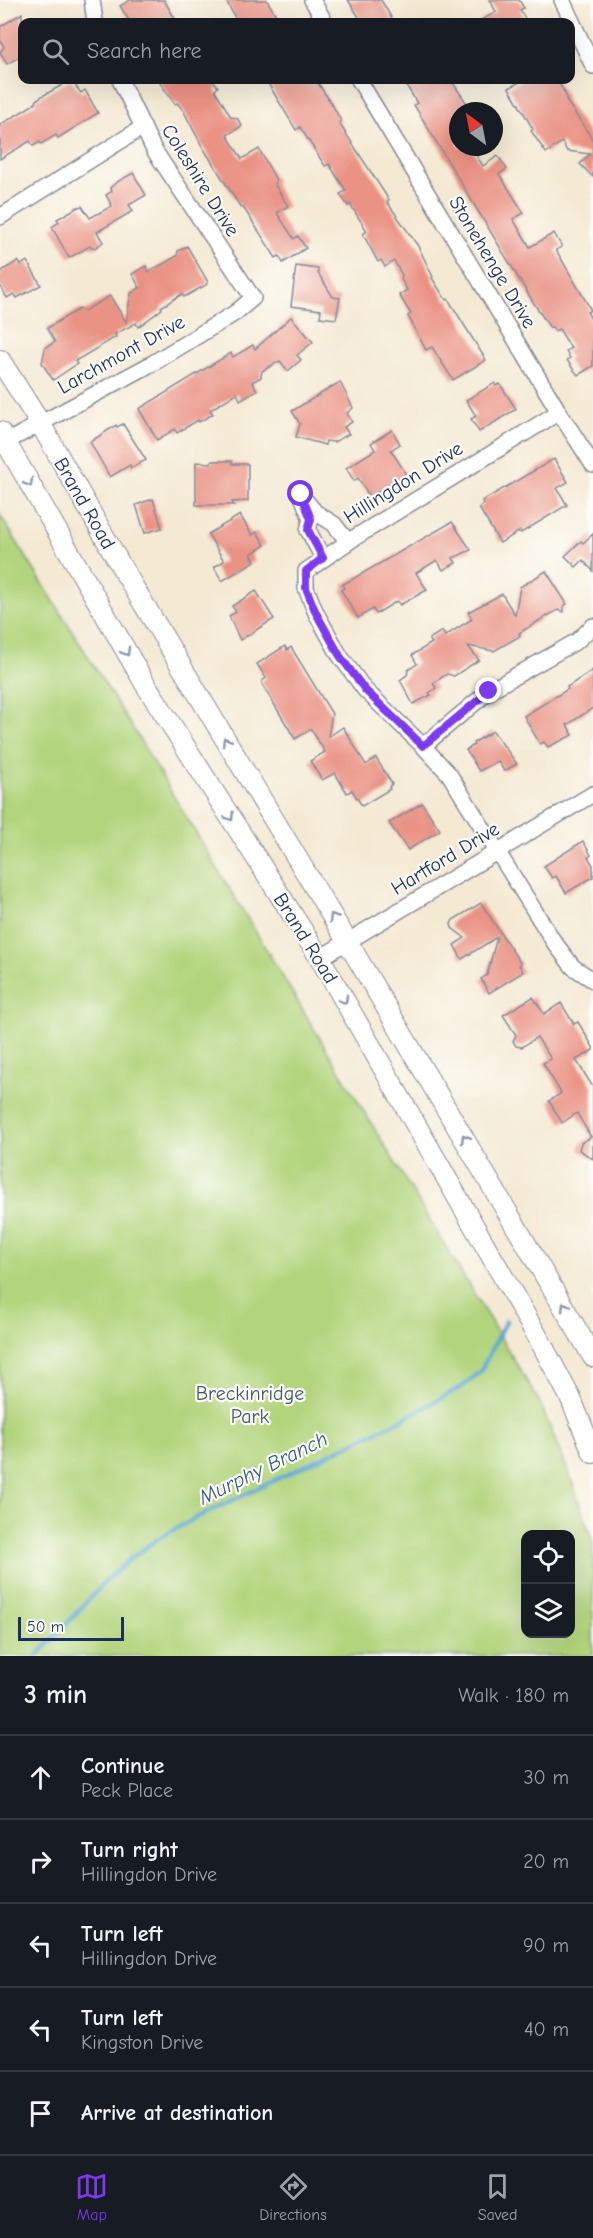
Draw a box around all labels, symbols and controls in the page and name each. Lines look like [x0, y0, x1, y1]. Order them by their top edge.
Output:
search box [18, 18, 575, 84]
icon: search [39, 35, 72, 68]
text: Search here [87, 38, 202, 64]
north arrow [449, 102, 503, 156]
street label: Coleshire Drive [157, 120, 244, 241]
street label: Stonehenge Drive [444, 192, 541, 332]
street label: Larchmont Drive [54, 310, 189, 399]
street label: Hillingdon Drive [340, 437, 467, 528]
street label: Brand Road [49, 453, 120, 553]
one-way arrow [22, 477, 34, 487]
route start [287, 480, 313, 506]
one-way arrow [119, 646, 130, 656]
route end [475, 677, 501, 703]
one-way arrow [222, 737, 234, 747]
one-way arrow [222, 811, 234, 821]
street label: Hartford Drive [387, 817, 503, 900]
street label: Brand Road [269, 889, 342, 988]
one-way arrow [328, 913, 340, 923]
one-way arrow [337, 994, 348, 1005]
one-way arrow [460, 1134, 472, 1144]
one-way arrow [560, 1302, 572, 1312]
park label: Breckinridge Park [196, 1382, 304, 1428]
water label: Murphy Branch [194, 1426, 331, 1510]
map controls [521, 1530, 575, 1638]
button: locate [521, 1530, 575, 1584]
button: layers [521, 1584, 575, 1638]
scale bar [18, 1614, 124, 1642]
text: 50 m [27, 1618, 64, 1636]
text: 3 min [24, 1680, 87, 1710]
text: Walk · 180 m [458, 1684, 569, 1707]
text: Continue [81, 1753, 164, 1779]
icon: ahead [24, 1761, 57, 1794]
text: 30 m [523, 1766, 569, 1789]
text: Peck Place [81, 1779, 173, 1802]
text: Turn right [81, 1837, 178, 1863]
icon: right [24, 1845, 57, 1878]
text: 20 m [523, 1850, 569, 1873]
text: Hillingdon Drive [81, 1863, 217, 1886]
text: Turn left [81, 1921, 163, 1947]
icon: left [24, 1929, 57, 1962]
text: 90 m [523, 1934, 569, 1957]
text: Hillingdon Drive [81, 1947, 217, 1970]
text: Turn left [81, 2005, 163, 2031]
icon: left [24, 2013, 57, 2046]
text: 40 m [524, 2018, 569, 2041]
text: Kingston Drive [81, 2031, 203, 2054]
icon: arrive [24, 2097, 57, 2130]
text: Arrive at destination [81, 2100, 273, 2126]
tab: Map [75, 2170, 108, 2224]
tab: Directions [259, 2170, 327, 2224]
tab: Saved [478, 2170, 518, 2224]

